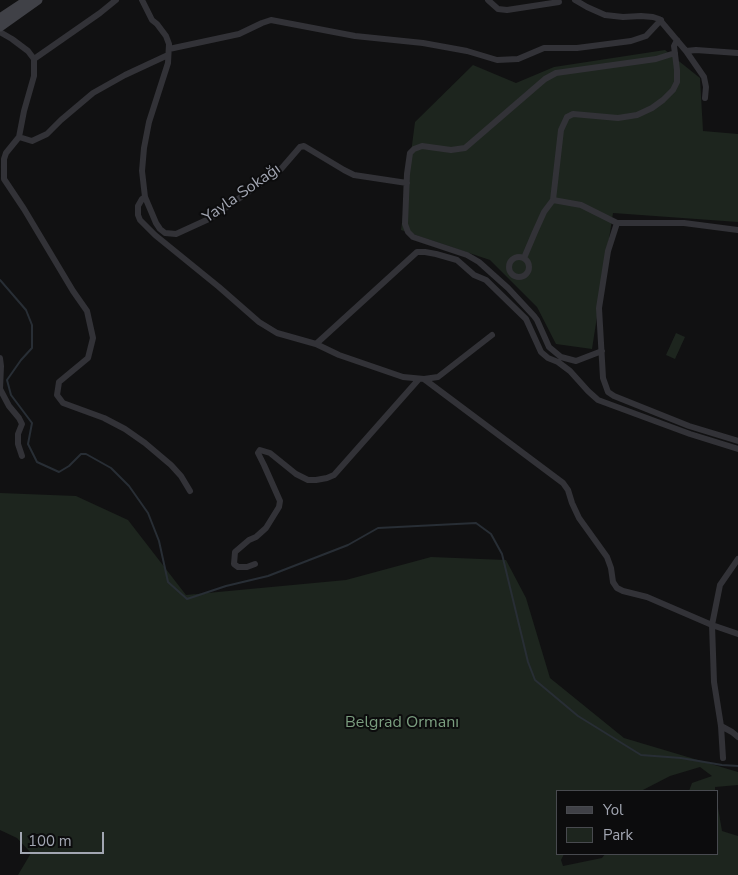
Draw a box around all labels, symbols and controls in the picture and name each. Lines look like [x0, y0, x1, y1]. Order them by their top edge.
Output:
street label: Yayla Sokağı [199, 160, 285, 228]
park label: Belgrad Ormanı [345, 713, 459, 733]
legend [556, 790, 718, 855]
text: Yol [603, 800, 624, 820]
scale bar [22, 822, 106, 854]
text: Park [603, 825, 633, 845]
text: 100 m [28, 831, 72, 851]

